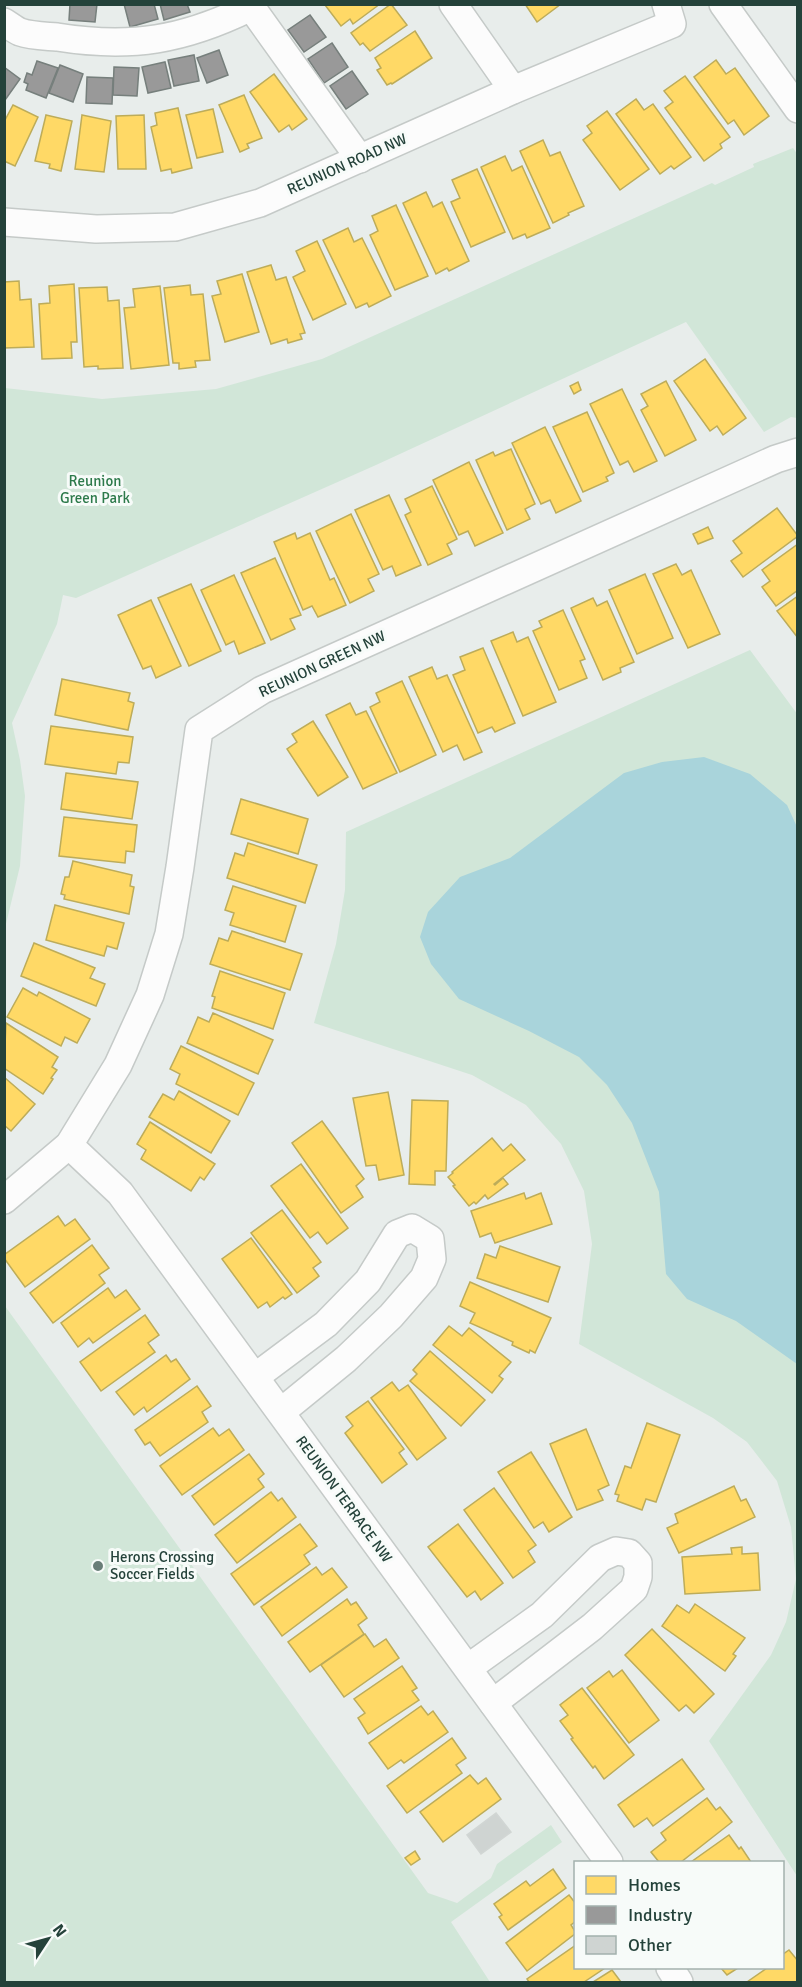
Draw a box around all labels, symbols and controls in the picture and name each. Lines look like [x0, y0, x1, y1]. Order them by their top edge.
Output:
street label: REUNION ROAD NW [284, 129, 410, 198]
park label: Reunion Green Park [60, 472, 131, 507]
street label: REUNION GREEN NW [256, 627, 388, 701]
street label: REUNION TERRACE NW [292, 1432, 396, 1566]
place label: Herons Crossing Soccer Fields [110, 1548, 214, 1583]
marker: Herons Crossing Soccer Fields [91, 1559, 105, 1573]
legend [574, 1861, 784, 1969]
text: Homes [628, 1874, 681, 1896]
text: Industry [628, 1904, 693, 1926]
north arrow [18, 1909, 78, 1969]
text: N [48, 1920, 71, 1941]
text: Other [628, 1934, 672, 1956]

